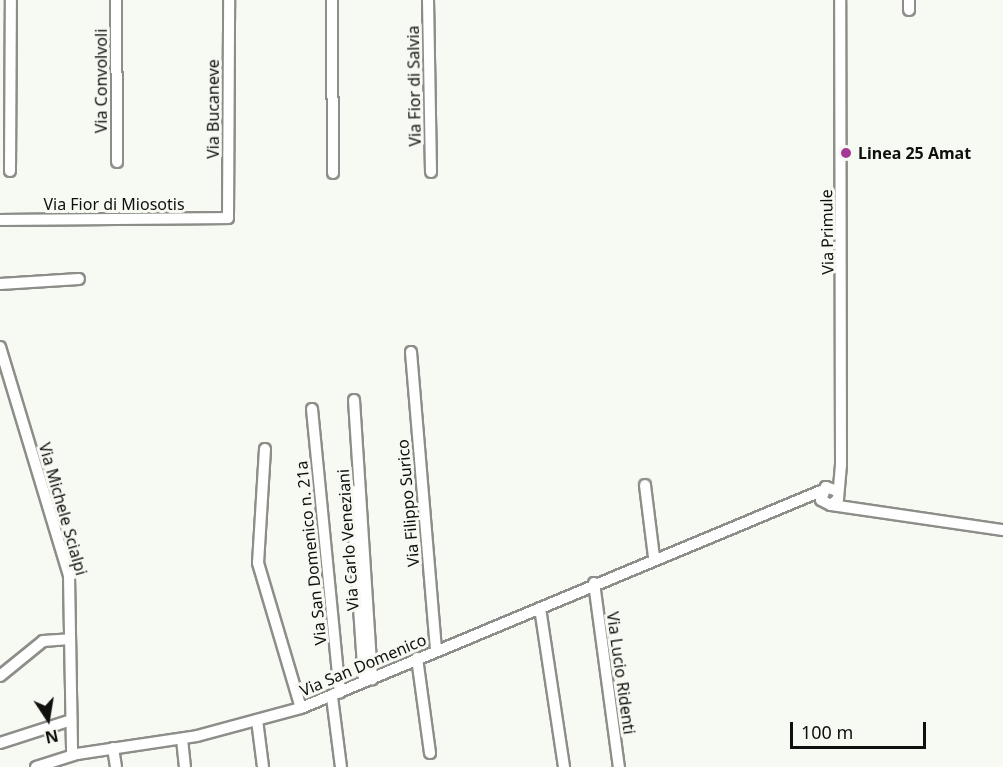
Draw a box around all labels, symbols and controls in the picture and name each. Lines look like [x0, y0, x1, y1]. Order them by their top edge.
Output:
street label: Via Fior di Salvia [403, 25, 425, 147]
street label: Via Convolvoli [91, 29, 111, 133]
street label: Via Bucaneve [203, 59, 223, 159]
place label: Linea 25 Amat [858, 143, 971, 163]
marker: Linea 25 Amat [839, 146, 853, 160]
street label: Via Primule [817, 189, 837, 275]
street label: Via Fior di Miosotis [43, 194, 185, 214]
street label: Via Filippo Surico [393, 438, 423, 568]
street label: Via Michele Scialpi [35, 440, 91, 578]
street label: Via San Domenico n. 21a [292, 460, 330, 646]
street label: Via Carlo Veneziani [333, 468, 363, 612]
street label: Via Lucio Ridenti [603, 611, 639, 735]
street label: Via San Domenico [297, 630, 429, 700]
north arrow [18, 689, 78, 749]
scale bar [793, 710, 930, 748]
text: 100 m [801, 720, 853, 744]
text: N [43, 724, 60, 749]

